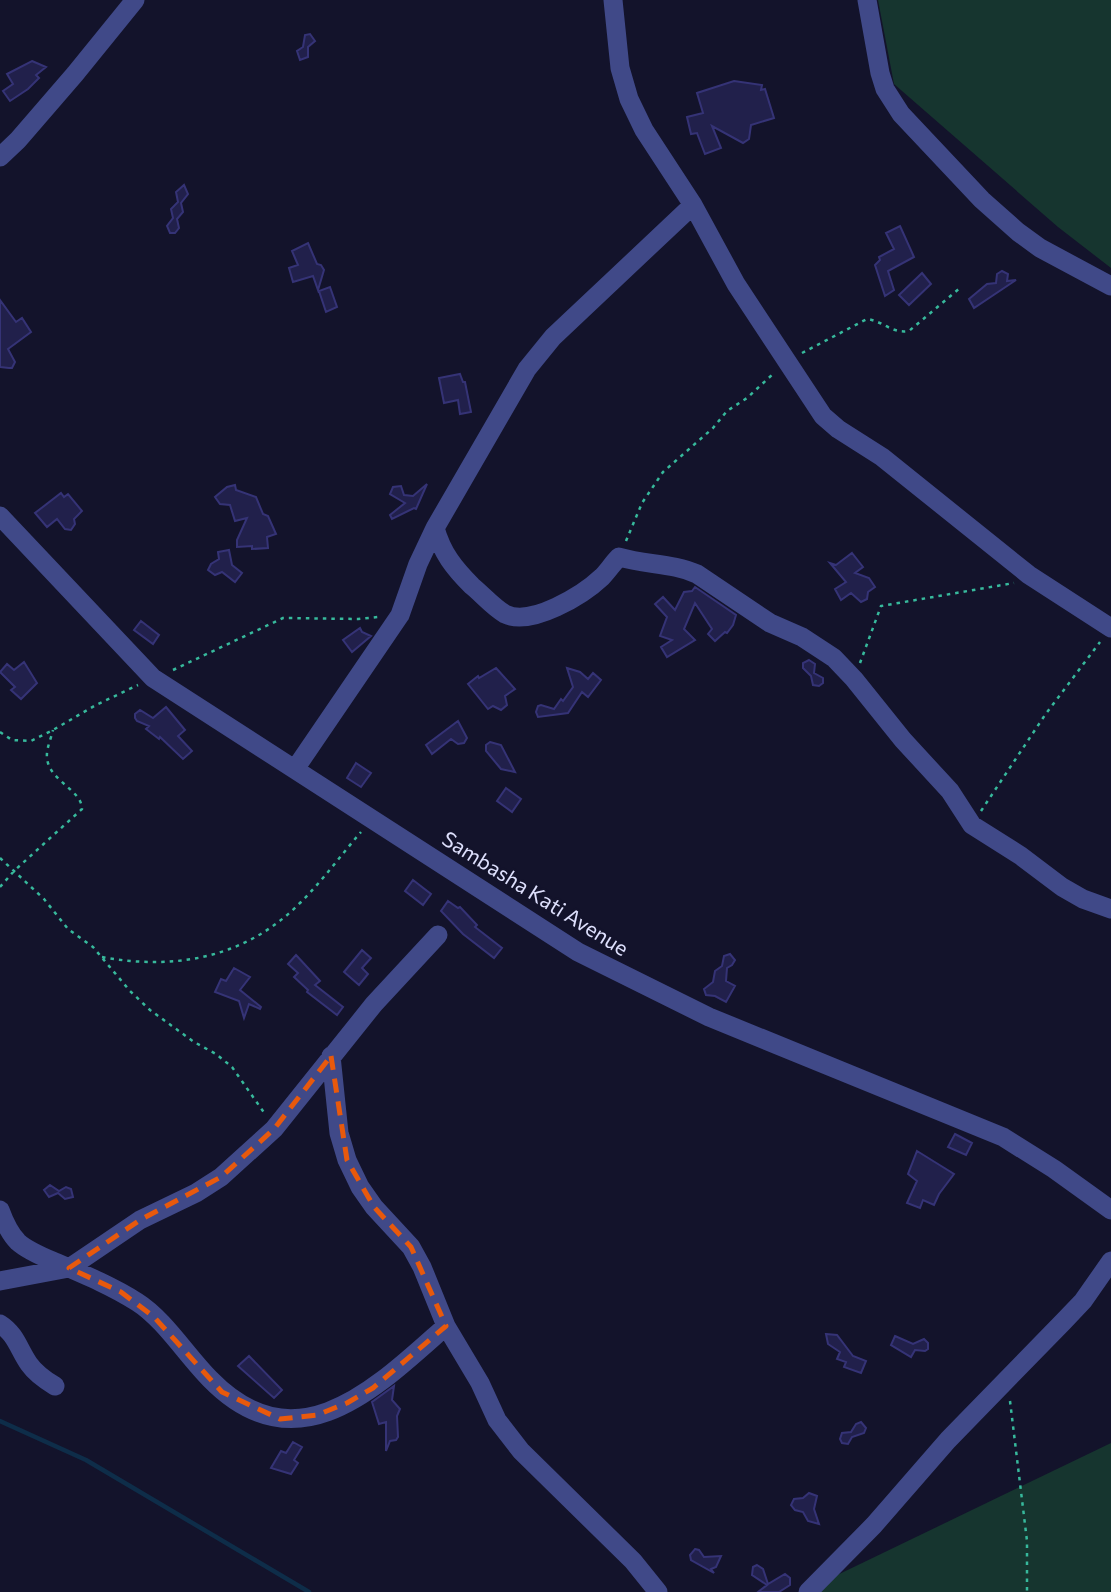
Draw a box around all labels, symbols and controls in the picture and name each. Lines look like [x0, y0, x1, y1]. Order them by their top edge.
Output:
street label: Sambasha Kati Avenue [438, 825, 633, 960]

